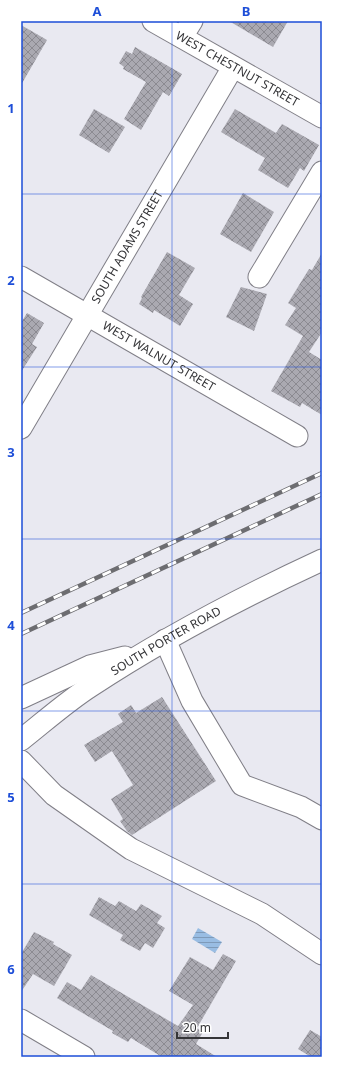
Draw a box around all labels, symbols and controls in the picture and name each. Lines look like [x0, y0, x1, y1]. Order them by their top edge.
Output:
text: A [93, 2, 102, 20]
text: B [242, 2, 250, 20]
street label: WEST CHESTNUT STREET [173, 27, 303, 110]
text: 1 [7, 99, 15, 117]
street label: SOUTH ADAMS STREET [87, 187, 167, 306]
text: 2 [7, 271, 15, 289]
street label: WEST WALNUT STREET [100, 317, 219, 395]
text: 3 [7, 443, 15, 461]
street label: SOUTH PORTER ROAD [107, 602, 224, 679]
text: 4 [7, 616, 15, 634]
text: 5 [7, 788, 15, 806]
text: 6 [7, 960, 15, 978]
scale bar [177, 1014, 228, 1040]
text: 20 m [183, 1019, 211, 1036]

